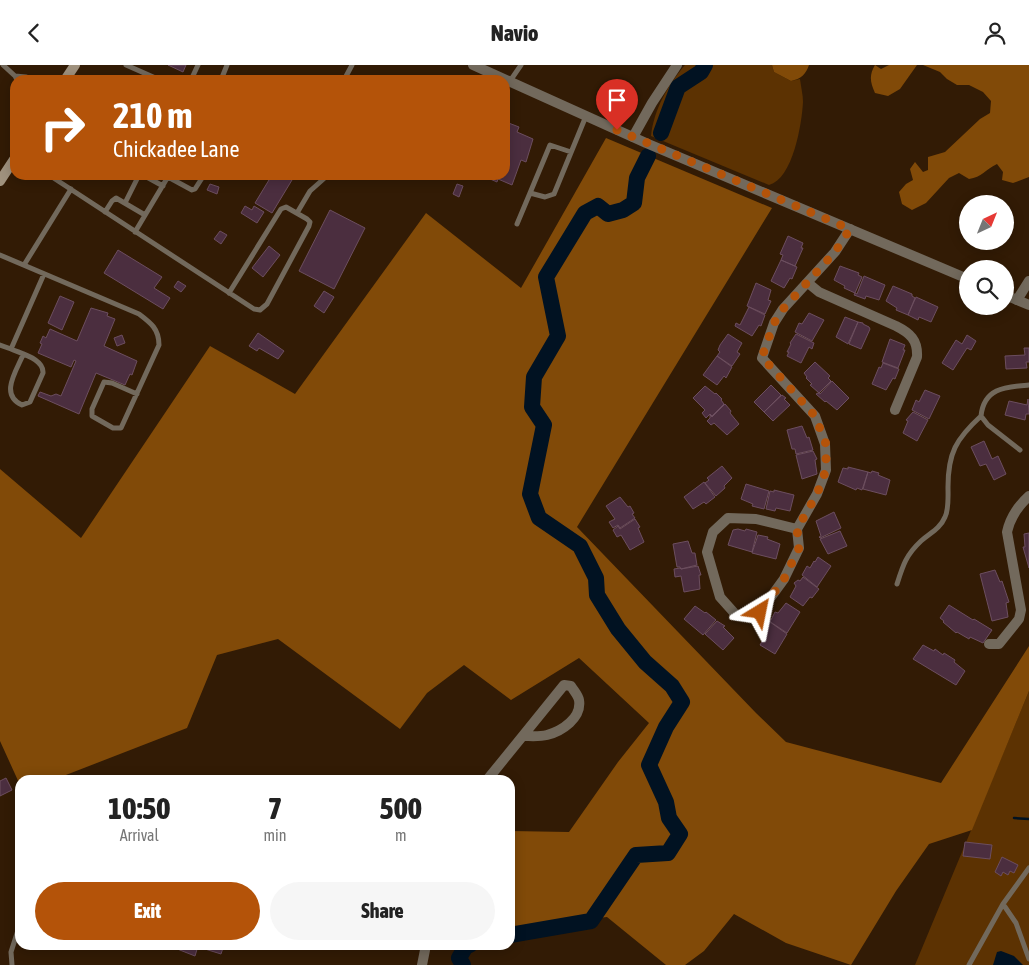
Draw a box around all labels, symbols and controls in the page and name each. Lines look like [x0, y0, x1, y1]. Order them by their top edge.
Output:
icon: back [20, 19, 48, 47]
icon: person [981, 19, 1009, 47]
text: Navio [491, 20, 538, 46]
pin [596, 79, 638, 130]
icon: arrive [603, 86, 631, 114]
icon: right [30, 95, 95, 160]
text: 210 m [113, 95, 192, 135]
text: Chickadee Lane [113, 136, 239, 162]
north arrow [959, 195, 1014, 250]
map controls [959, 195, 1014, 315]
button: search [959, 260, 1014, 315]
position arrow [733, 585, 785, 637]
text: 10:50 [108, 791, 170, 825]
text: 7 [268, 791, 282, 825]
text: 500 [380, 791, 422, 825]
text: Arrival [120, 826, 159, 844]
text: min [264, 826, 287, 844]
text: m [395, 826, 407, 844]
button: Exit [35, 882, 260, 940]
button: Share [270, 882, 495, 940]

